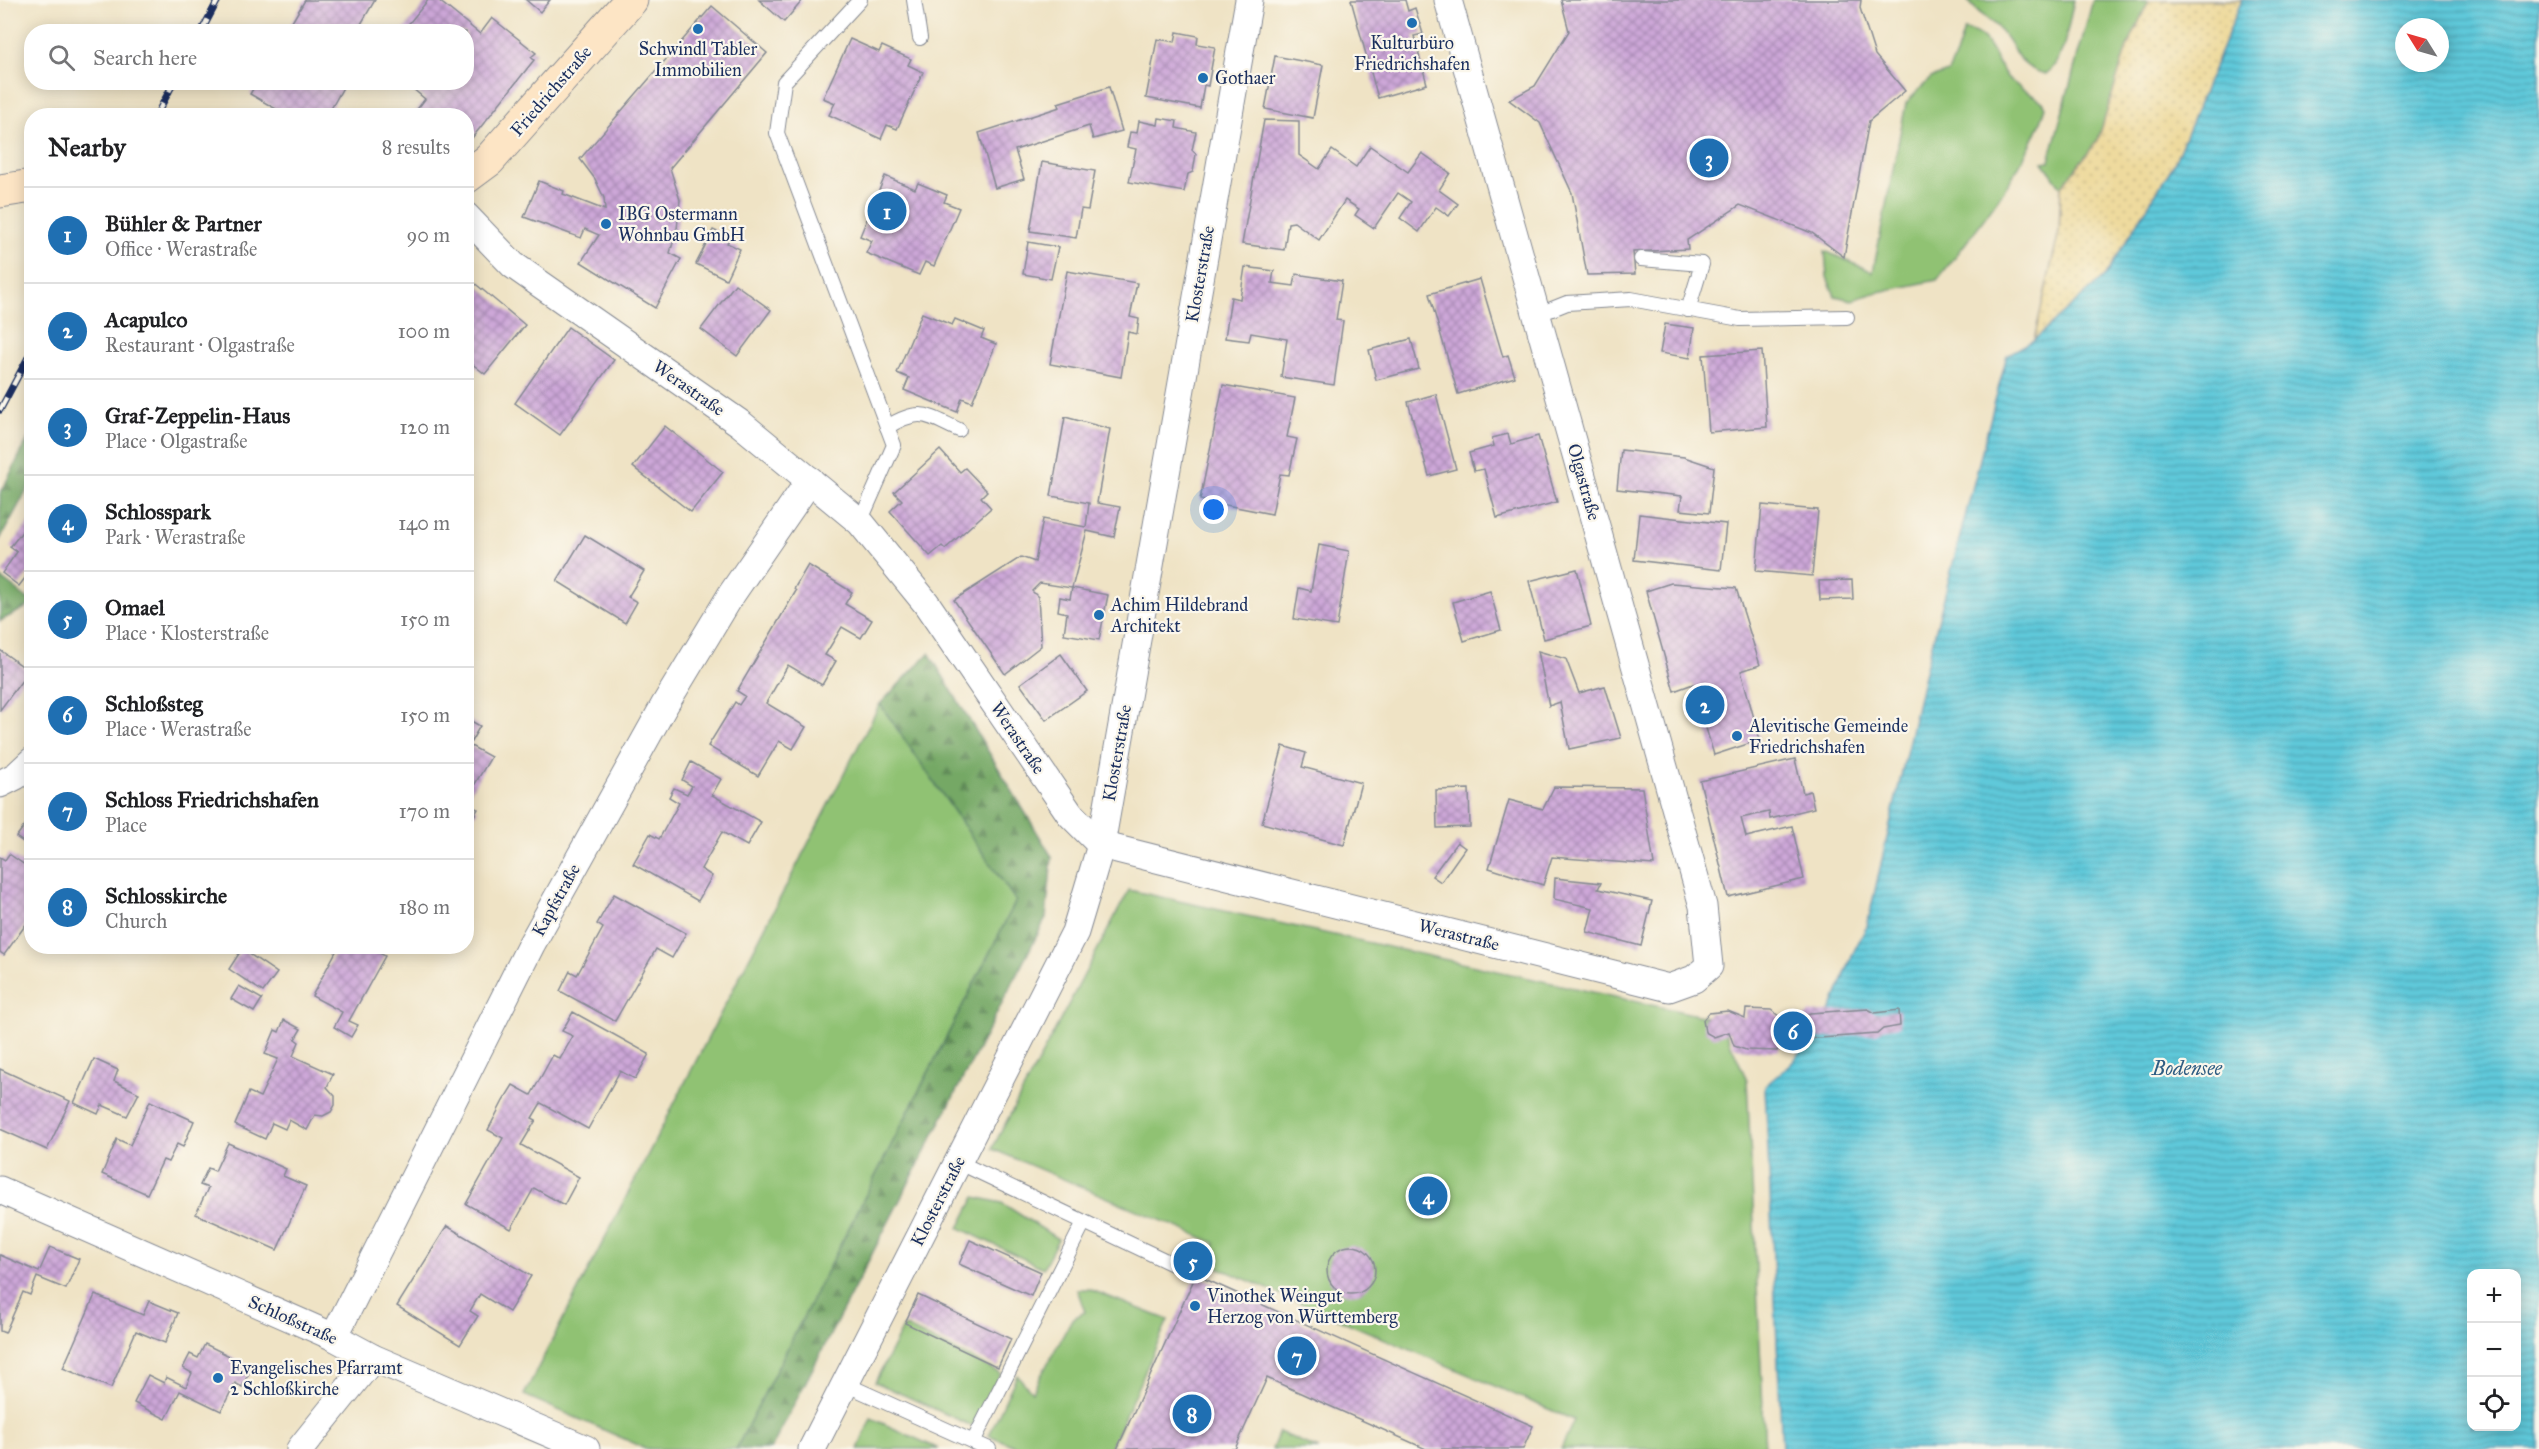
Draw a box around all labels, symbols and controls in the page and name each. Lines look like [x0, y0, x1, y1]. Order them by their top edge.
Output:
marker: Kulturbüro Friedrichshafen [1405, 16, 1419, 30]
north arrow [2395, 18, 2449, 72]
marker: Schwindl Tabler Immobilien [691, 22, 705, 36]
search box [24, 24, 474, 90]
place label: Kulturbüro Friedrichshafen [1354, 32, 1470, 75]
place label: Schwindl Tabler Immobilien [639, 38, 758, 81]
icon: search [45, 41, 78, 74]
street label: Friedrichstraße [506, 41, 596, 141]
text: Search here [93, 44, 197, 71]
place label: Gothaer [1215, 67, 1276, 89]
marker: Gothaer [1196, 71, 1210, 85]
text: Nearby [48, 131, 126, 163]
text: 8 results [382, 135, 450, 159]
pin: 3 [1690, 136, 1728, 180]
pin: 1 [868, 188, 906, 234]
place label: IBG Ostermann Wohnbau GmbH [618, 203, 745, 246]
text: Bühler & Partner [105, 210, 262, 237]
marker: IBG Ostermann Wohnbau GmbH [599, 217, 613, 231]
text: 1 [64, 223, 71, 247]
text: 90 m [407, 223, 450, 247]
street label: Klosterstraße [1181, 224, 1219, 324]
text: Office · Werastraße [105, 237, 257, 261]
text: Acapulco [105, 306, 187, 333]
text: 2 [63, 319, 72, 343]
text: 100 m [398, 319, 450, 343]
text: Restaurant · Olgastraße [105, 333, 295, 357]
street label: Werastraße [649, 355, 729, 421]
text: Graf-Zeppelin-Haus [105, 402, 290, 429]
text: 3 [64, 415, 72, 439]
text: 120 m [399, 415, 450, 439]
text: Place · Olgastraße [105, 429, 248, 453]
street label: Olgastraße [1562, 441, 1605, 523]
your location [1199, 495, 1228, 524]
text: Schlosspark [105, 498, 211, 525]
text: 4 [62, 511, 73, 535]
text: 140 m [398, 511, 450, 535]
text: Park · Werastraße [105, 525, 246, 549]
text: Omael [105, 594, 165, 621]
place label: Achim Hildebrand Architekt [1110, 594, 1248, 637]
text: 5 [63, 607, 72, 631]
text: 150 m [400, 607, 450, 631]
marker: Achim Hildebrand Architekt [1092, 608, 1106, 622]
text: Place · Klosterstraße [105, 621, 269, 645]
pin: 2 [1686, 682, 1724, 728]
text: Schloßsteg [105, 690, 203, 717]
street label: Werastraße [986, 698, 1050, 778]
text: 6 [62, 703, 73, 727]
text: 150 m [400, 703, 450, 727]
street label: Klosterstraße [1098, 703, 1136, 803]
place label: Alevitische Gemeinde Friedrichshafen [1748, 715, 1908, 758]
text: Place · Werastraße [105, 717, 252, 741]
marker: Alevitische Gemeinde Friedrichshafen [1730, 729, 1744, 743]
text: Schloss Friedrichshafen [105, 786, 319, 813]
text: 7 [62, 799, 73, 823]
text: 170 m [399, 799, 450, 823]
text: Place [105, 813, 147, 837]
street label: Kapfstraße [527, 860, 585, 940]
text: Schlosskirche [105, 882, 227, 909]
text: 8 [62, 895, 73, 919]
text: 180 m [399, 895, 450, 919]
text: Church [105, 909, 167, 933]
street label: Werastraße [1416, 914, 1502, 956]
pin: 6 [1774, 1008, 1812, 1054]
water label: Bodensee [2151, 1056, 2223, 1080]
street label: Klosterstraße [906, 1152, 970, 1250]
pin: 4 [1408, 1174, 1448, 1218]
pin: 5 [1174, 1238, 1212, 1284]
map controls [2467, 1269, 2521, 1431]
button: + [2467, 1269, 2521, 1323]
place label: Vinothek Weingut Herzog von Württemberg [1206, 1285, 1398, 1329]
street label: Schloßstraße [245, 1291, 341, 1349]
marker: Vinothek Weingut Herzog von Württemberg [1188, 1299, 1202, 1313]
button: − [2467, 1323, 2521, 1377]
pin: 7 [1278, 1334, 1316, 1378]
place label: Evangelisches Pfarramt 2 Schloßkirche [230, 1357, 403, 1400]
marker: Evangelisches Pfarramt 2 Schloßkirche [211, 1371, 225, 1385]
button: locate [2467, 1377, 2521, 1431]
pin: 8 [1172, 1392, 1212, 1436]

